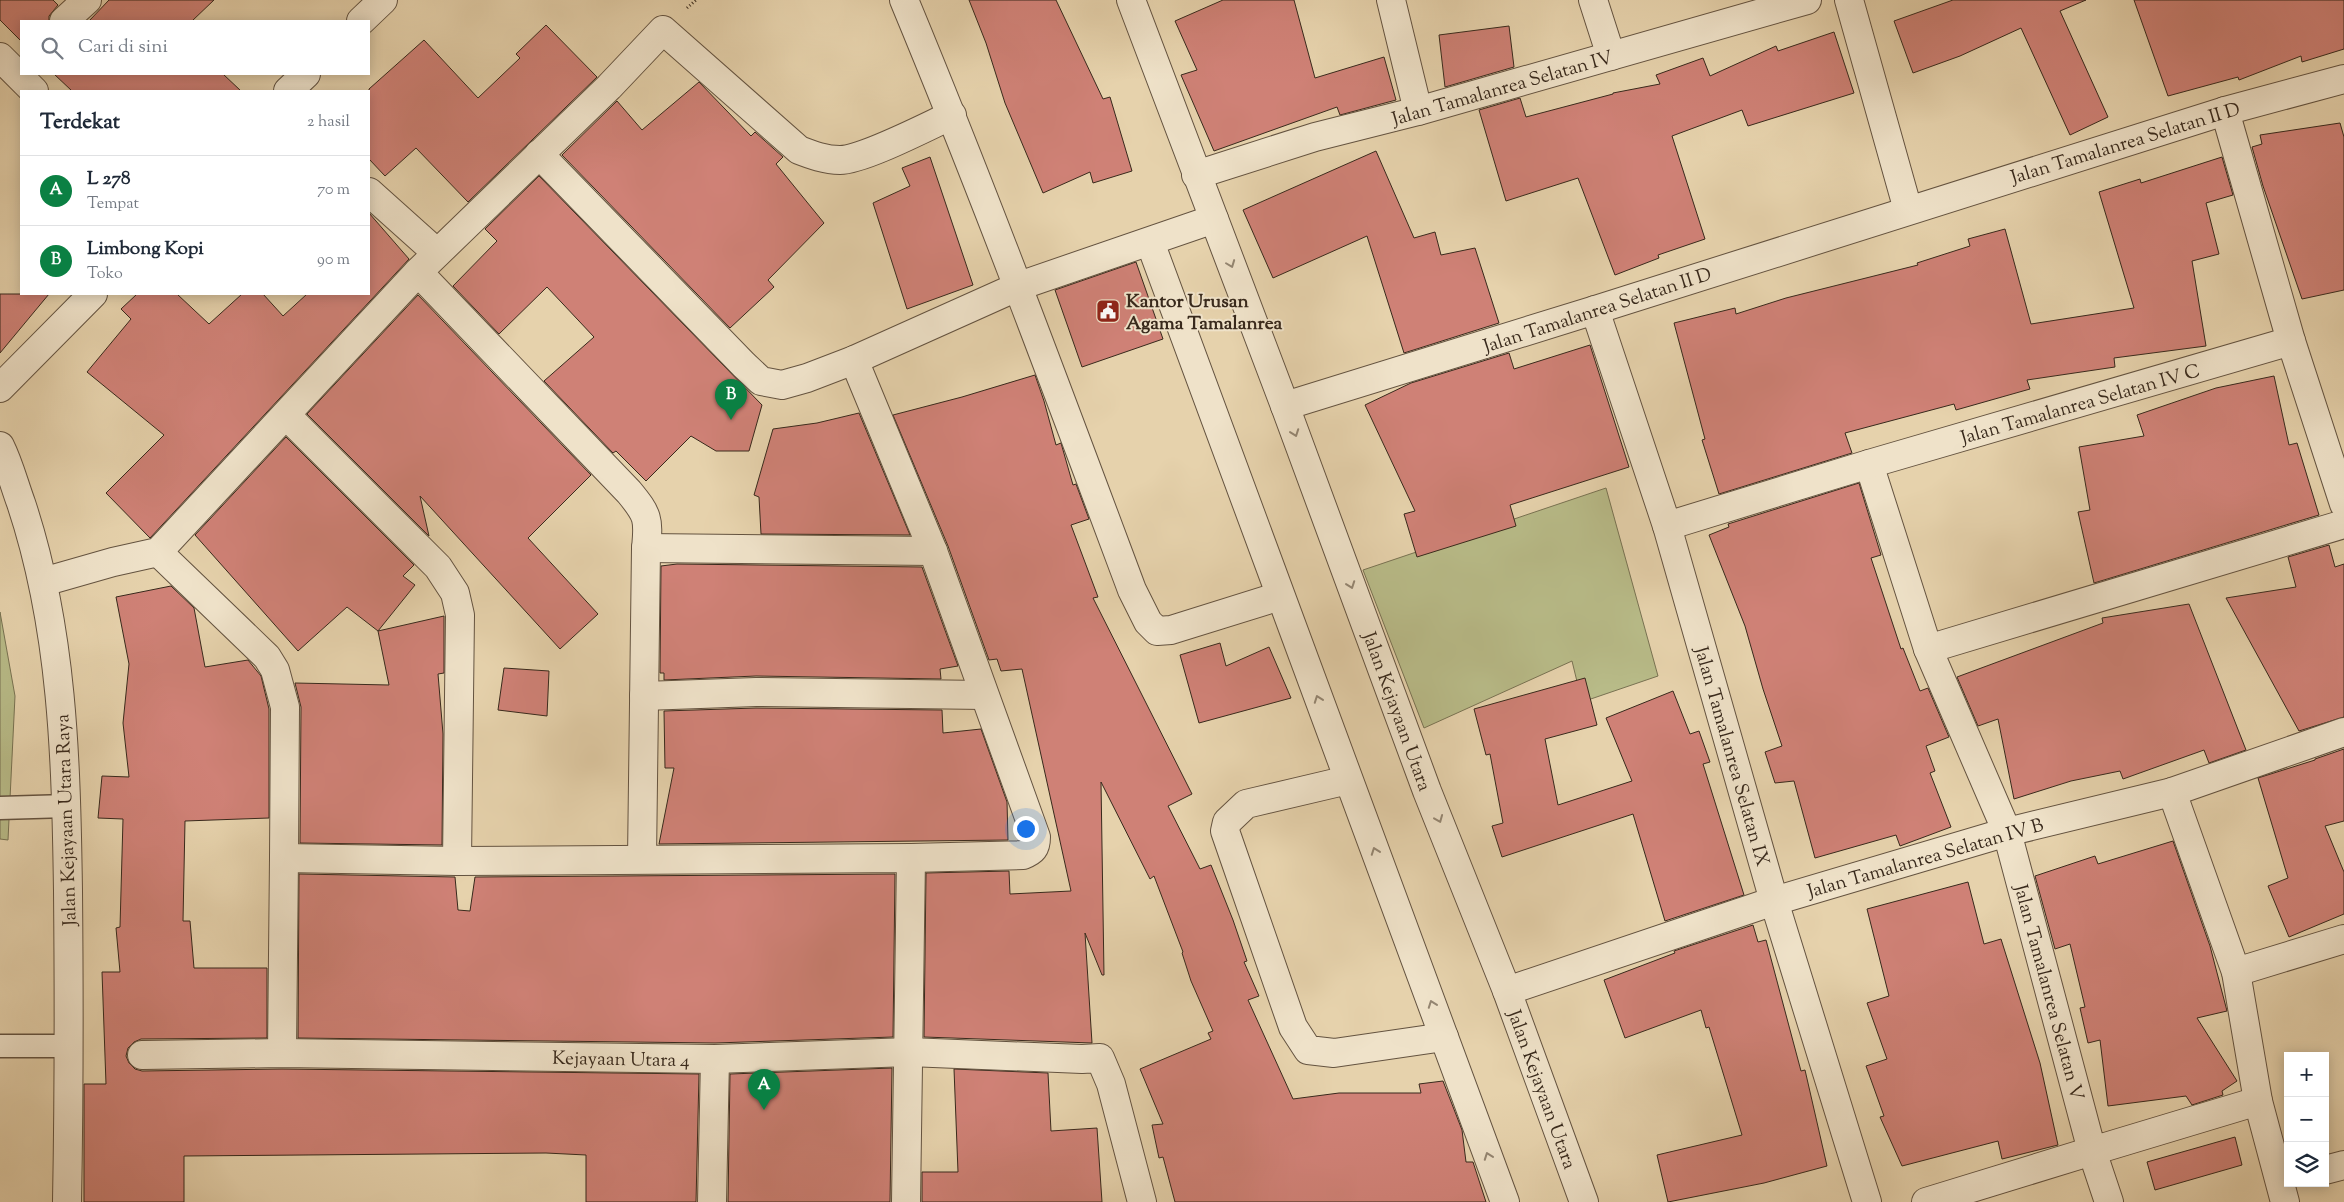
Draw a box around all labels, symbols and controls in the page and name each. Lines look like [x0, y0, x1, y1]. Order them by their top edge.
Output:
search box [20, 20, 370, 75]
icon: search [38, 34, 66, 62]
text: Cari di sini [78, 34, 168, 61]
street label: Jalan Tamalanrea Selatan IV [1388, 45, 1616, 134]
street label: Jalan Tamalanrea Selatan II D [2007, 97, 2244, 192]
text: Terdekat [40, 108, 120, 138]
text: 2 hasil [307, 111, 350, 134]
text: L 278 [87, 166, 130, 193]
text: A [50, 179, 63, 202]
text: 70 m [317, 179, 350, 202]
text: Tempat [87, 193, 139, 216]
text: Limbong Kopi [87, 236, 204, 263]
text: B [51, 249, 61, 272]
text: 90 m [317, 249, 350, 272]
one-way arrow [1225, 259, 1235, 268]
street label: Jalan Tamalanrea Selatan II D [1479, 262, 1715, 361]
text: Toko [87, 263, 123, 286]
place label: Kantor Urusan Agama Tamalanrea [1126, 289, 1283, 338]
public building icon: Kantor Urusan Agama Tamalanrea [1095, 298, 1121, 324]
street label: Jalan Tamalanrea Selatan IV C [1957, 358, 2204, 453]
pin: B [715, 379, 747, 420]
one-way arrow [1289, 428, 1299, 437]
one-way arrow [1345, 580, 1355, 589]
street label: Jalan Kejayaan Utara [1354, 628, 1437, 795]
street label: Jalan Tamalanrea Selatan IX [1686, 643, 1775, 870]
one-way arrow [1314, 696, 1324, 704]
street label: Jalan Kejayaan Utara Raya [50, 713, 85, 927]
street label: Jalan Tamalanrea Selatan IV B [1803, 813, 2047, 906]
one-way arrow [1432, 814, 1443, 823]
your location [1013, 816, 1039, 842]
one-way arrow [1371, 847, 1382, 856]
street label: Jalan Tamalanrea Selatan V [2006, 881, 2089, 1103]
one-way arrow [1428, 1000, 1438, 1009]
street label: Jalan Kejayaan Utara [1499, 1006, 1582, 1173]
street label: Kejayaan Utara 4 [552, 1046, 690, 1075]
map controls [2284, 1052, 2329, 1187]
button: + [2284, 1052, 2329, 1097]
pin: A [748, 1069, 780, 1110]
button: − [2284, 1097, 2329, 1142]
button: layers [2284, 1142, 2329, 1187]
one-way arrow [1484, 1152, 1494, 1161]

